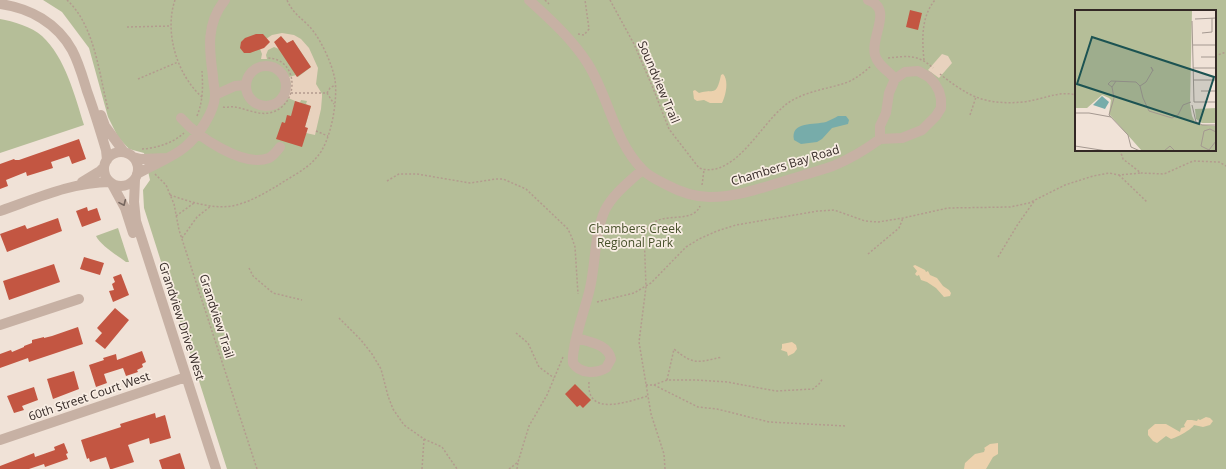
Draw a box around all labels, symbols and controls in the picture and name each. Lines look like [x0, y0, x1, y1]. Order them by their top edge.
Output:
inset map [1075, 10, 1216, 151]
street label: Soundview Trail [634, 38, 684, 126]
street label: Chambers Bay Road [729, 140, 841, 190]
one-way arrow [118, 199, 126, 206]
park label: Chambers Creek Regional Park [589, 220, 682, 251]
street label: Grandview Drive West [155, 260, 209, 382]
street label: Grandview Trail [195, 272, 239, 360]
street label: 60th Street Court West [26, 367, 152, 425]

